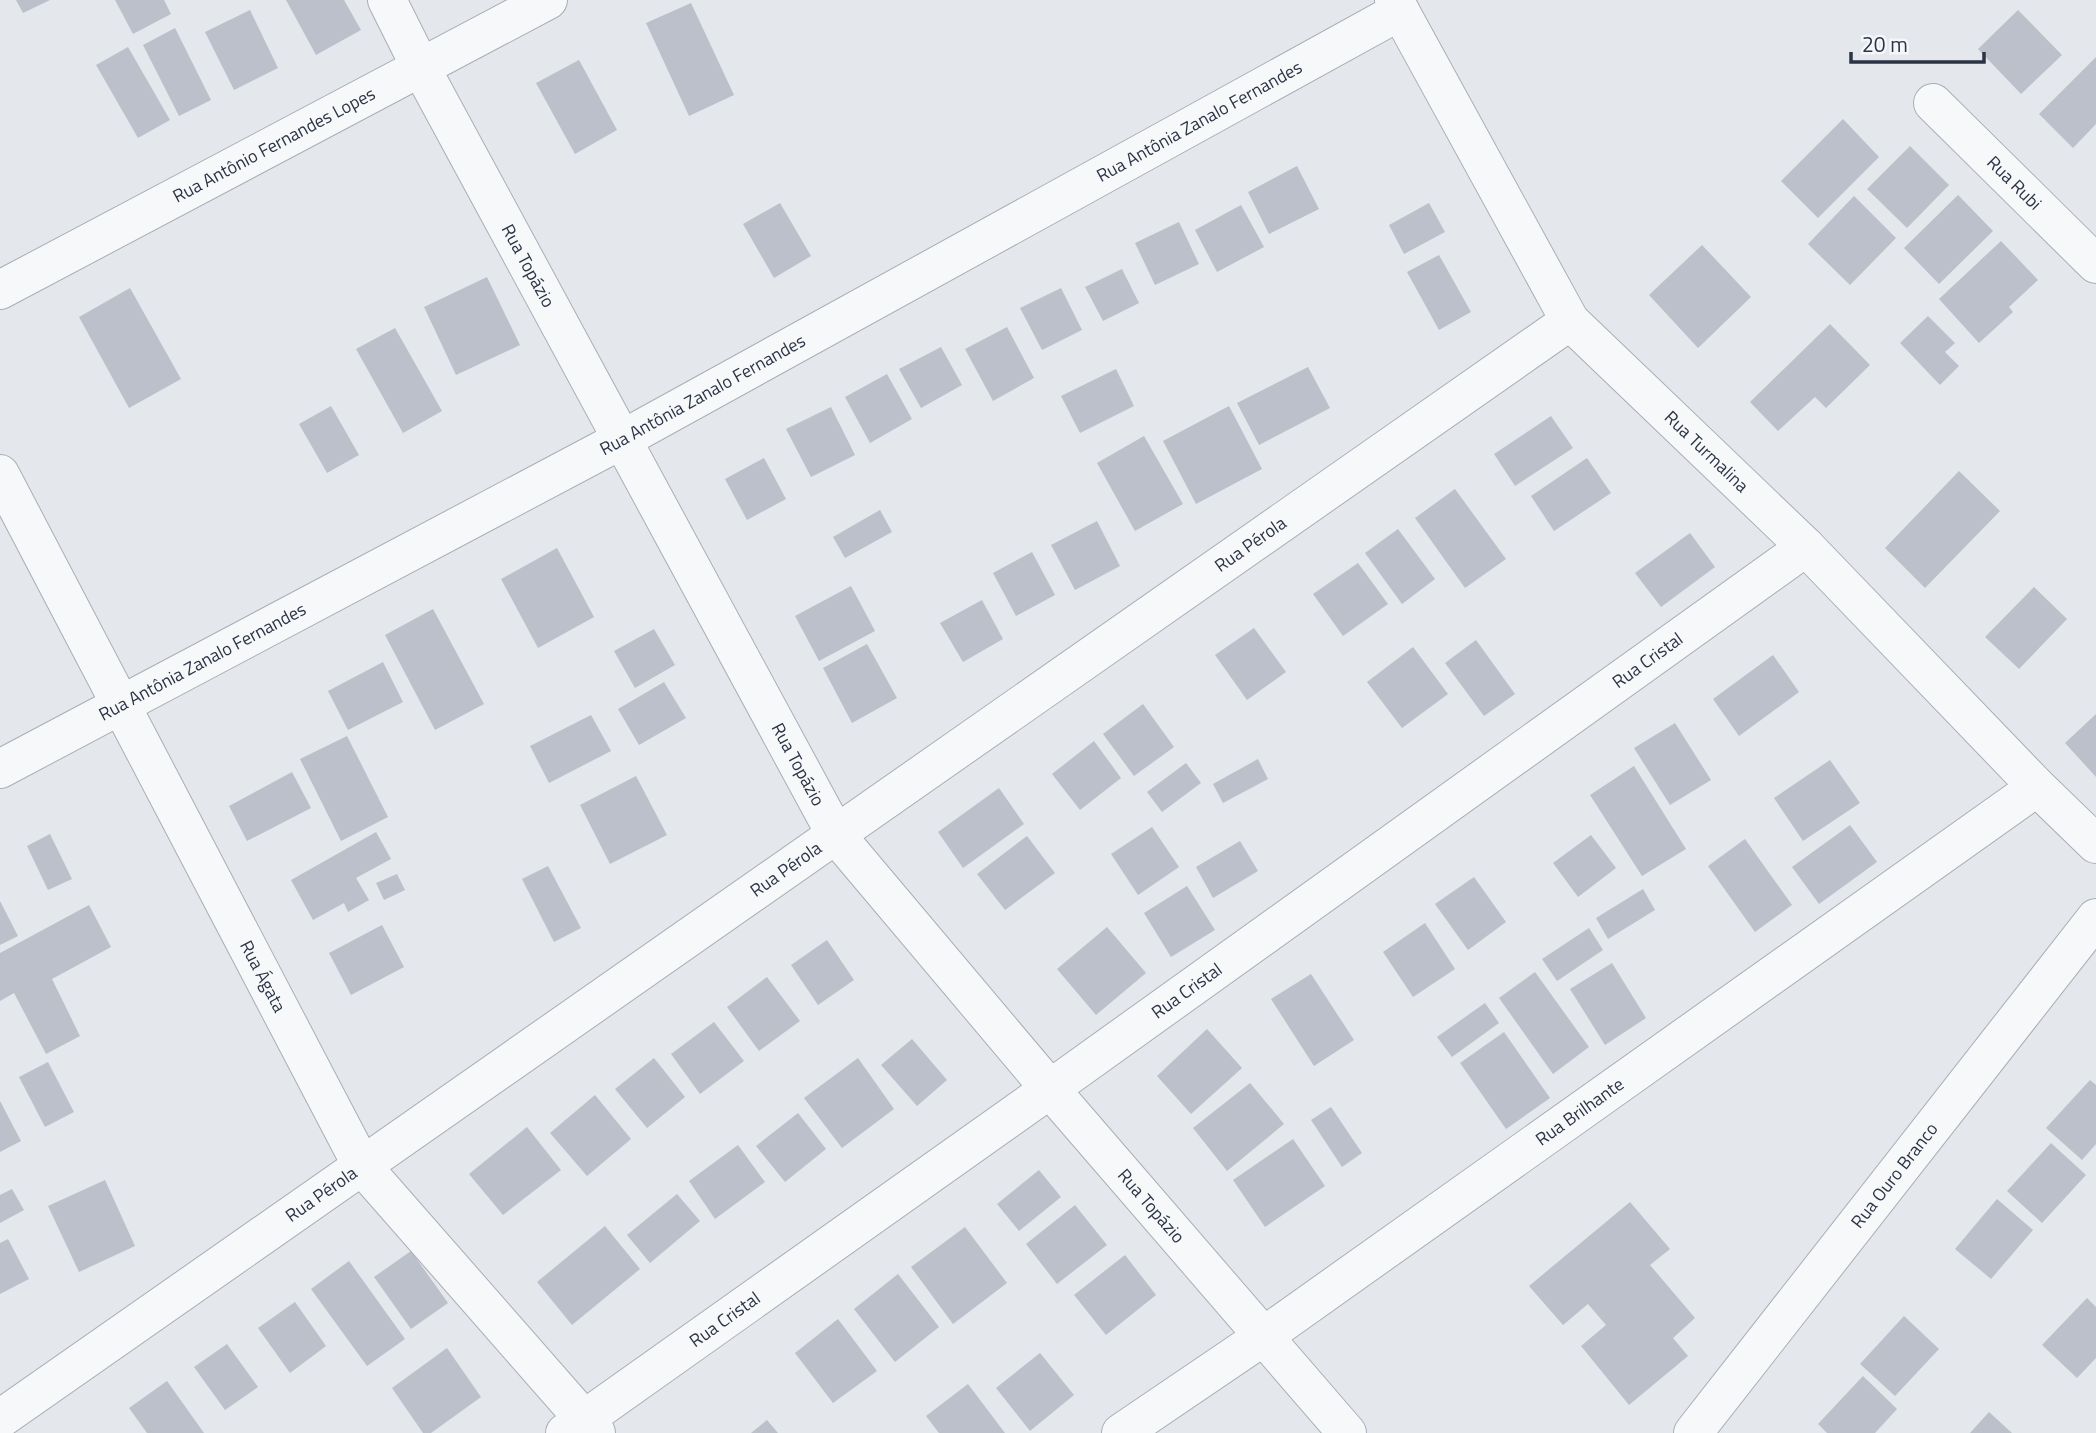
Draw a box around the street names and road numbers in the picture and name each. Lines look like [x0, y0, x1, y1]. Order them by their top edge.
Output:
street label: Rua Antônia Zanalo Fernandes [1091, 53, 1307, 189]
street label: Rua Antônio Fernandes Lopes [168, 80, 380, 209]
street label: Rua Rubi [1981, 149, 2048, 216]
street label: Rua Topázio [495, 219, 562, 312]
street label: Rua Antônia Zanalo Fernandes [595, 327, 810, 462]
street label: Rua Turmalina [1658, 404, 1755, 498]
street label: Rua Pérola [1209, 509, 1292, 579]
street label: Rua Antônia Zanalo Fernandes [94, 595, 311, 727]
street label: Rua Cristal [1606, 625, 1688, 695]
street label: Rua Topázio [765, 718, 832, 811]
street label: Rua Pérola [744, 834, 827, 904]
street label: Rua Ágata [233, 935, 293, 1017]
street label: Rua Cristal [1146, 956, 1228, 1025]
street label: Rua Brilhante [1530, 1071, 1629, 1152]
street label: Rua Ouro Branco [1844, 1116, 1944, 1234]
street label: Rua Pérola [280, 1159, 362, 1229]
street label: Rua Topázio [1112, 1162, 1192, 1249]
street label: Rua Cristal [684, 1285, 766, 1354]

